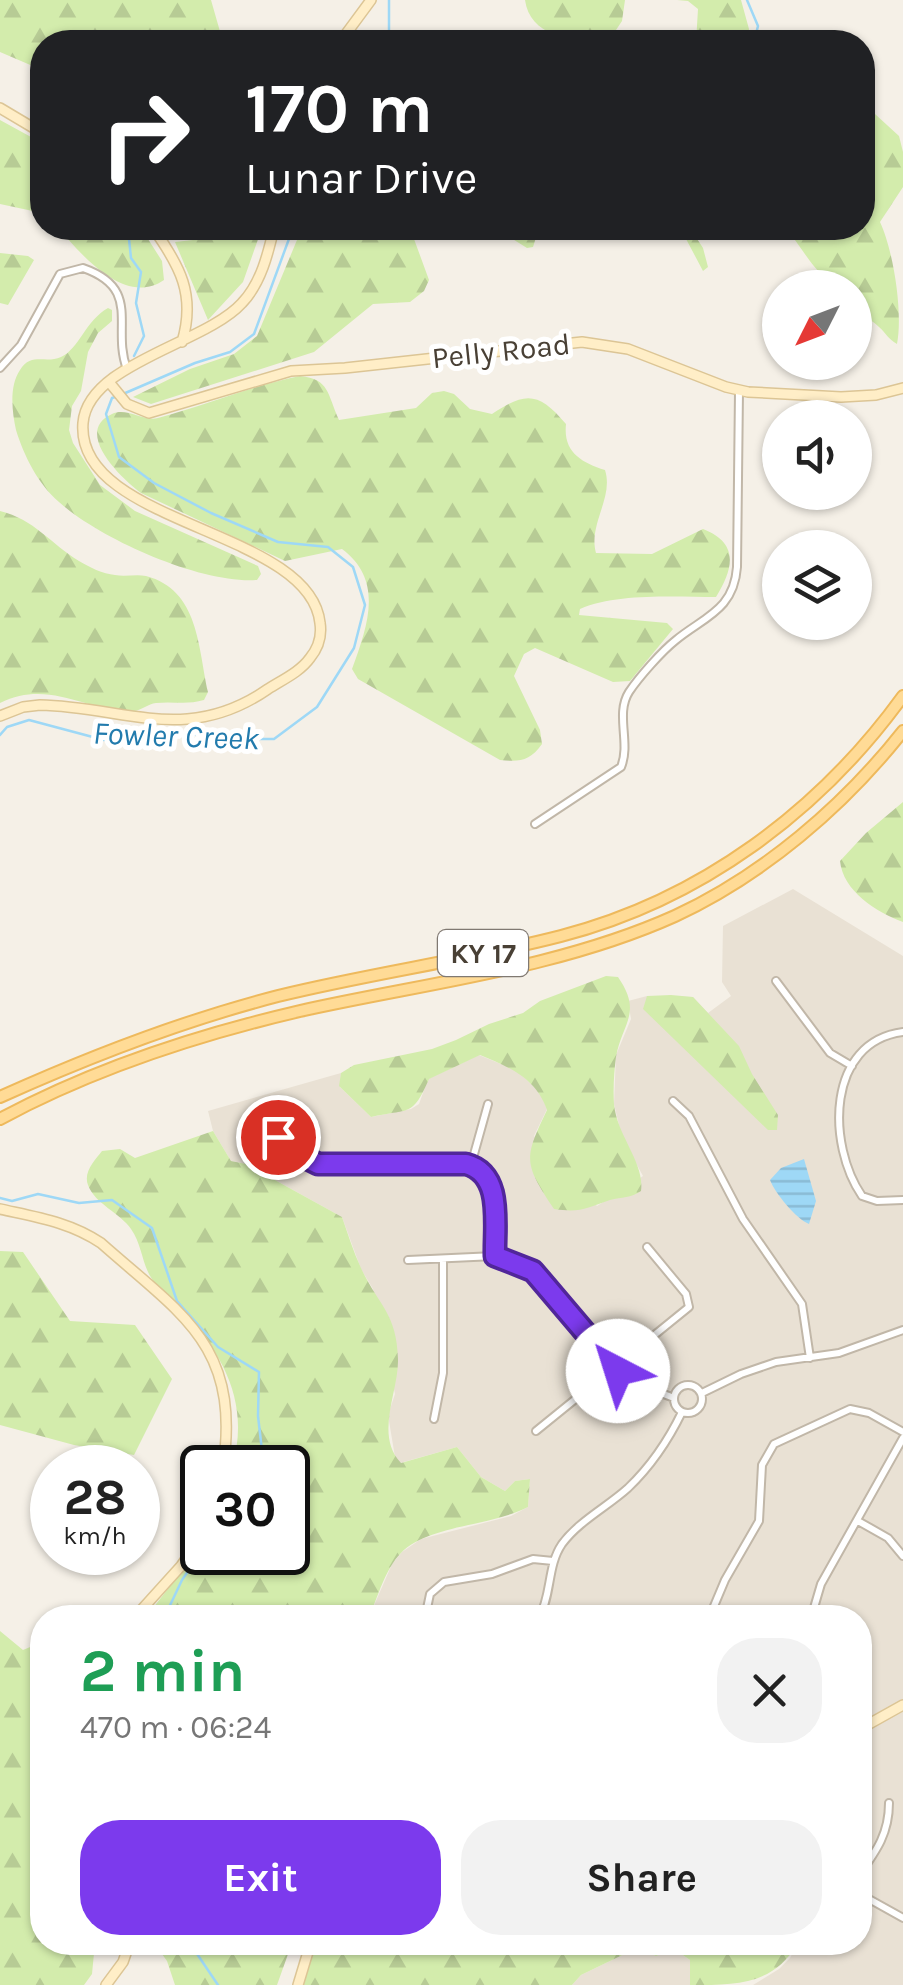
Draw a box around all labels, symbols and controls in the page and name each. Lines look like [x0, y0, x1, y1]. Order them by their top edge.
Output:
text: 170 m [245, 68, 433, 150]
icon: right [80, 70, 210, 200]
text: Lunar Drive [245, 152, 477, 204]
north arrow [762, 270, 872, 380]
map controls [762, 270, 872, 640]
street label: Pelly Road [430, 326, 572, 376]
button: sound [762, 400, 872, 510]
button: layers [762, 530, 872, 640]
water label: Fowler Creek [92, 715, 260, 757]
road number: KY 17 [438, 930, 528, 976]
pin [236, 1095, 321, 1180]
icon: arrive [251, 1110, 306, 1165]
position arrow [566, 1319, 670, 1423]
speed limit sign: 30 [180, 1445, 310, 1575]
text: 28 [64, 1468, 126, 1527]
text: km/h [63, 1521, 127, 1550]
text: 2 min [80, 1636, 245, 1706]
button: close [717, 1638, 822, 1743]
text: 470 m · 06:24 [80, 1709, 271, 1746]
button: Exit [80, 1820, 441, 1935]
button: Share [461, 1820, 822, 1935]

